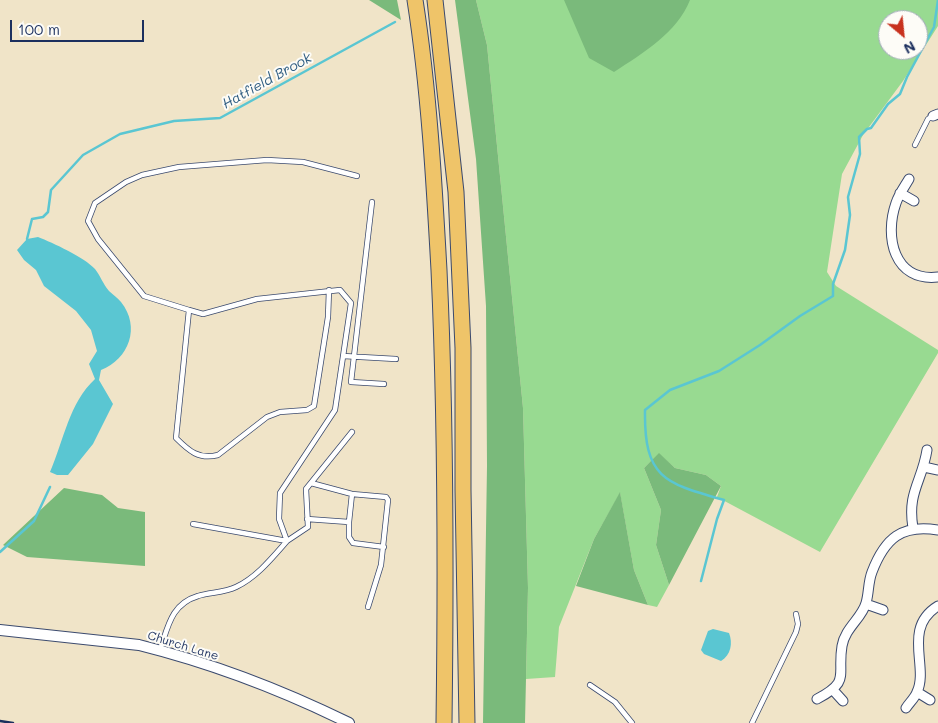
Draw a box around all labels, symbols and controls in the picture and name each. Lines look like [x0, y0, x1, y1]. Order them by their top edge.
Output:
scale bar [12, 10, 146, 42]
north arrow [878, 10, 928, 60]
text: 100 m [18, 19, 60, 39]
text: N [901, 37, 919, 59]
water label: Hatfield Brook [219, 49, 315, 113]
street label: Church Lane [146, 628, 220, 664]

